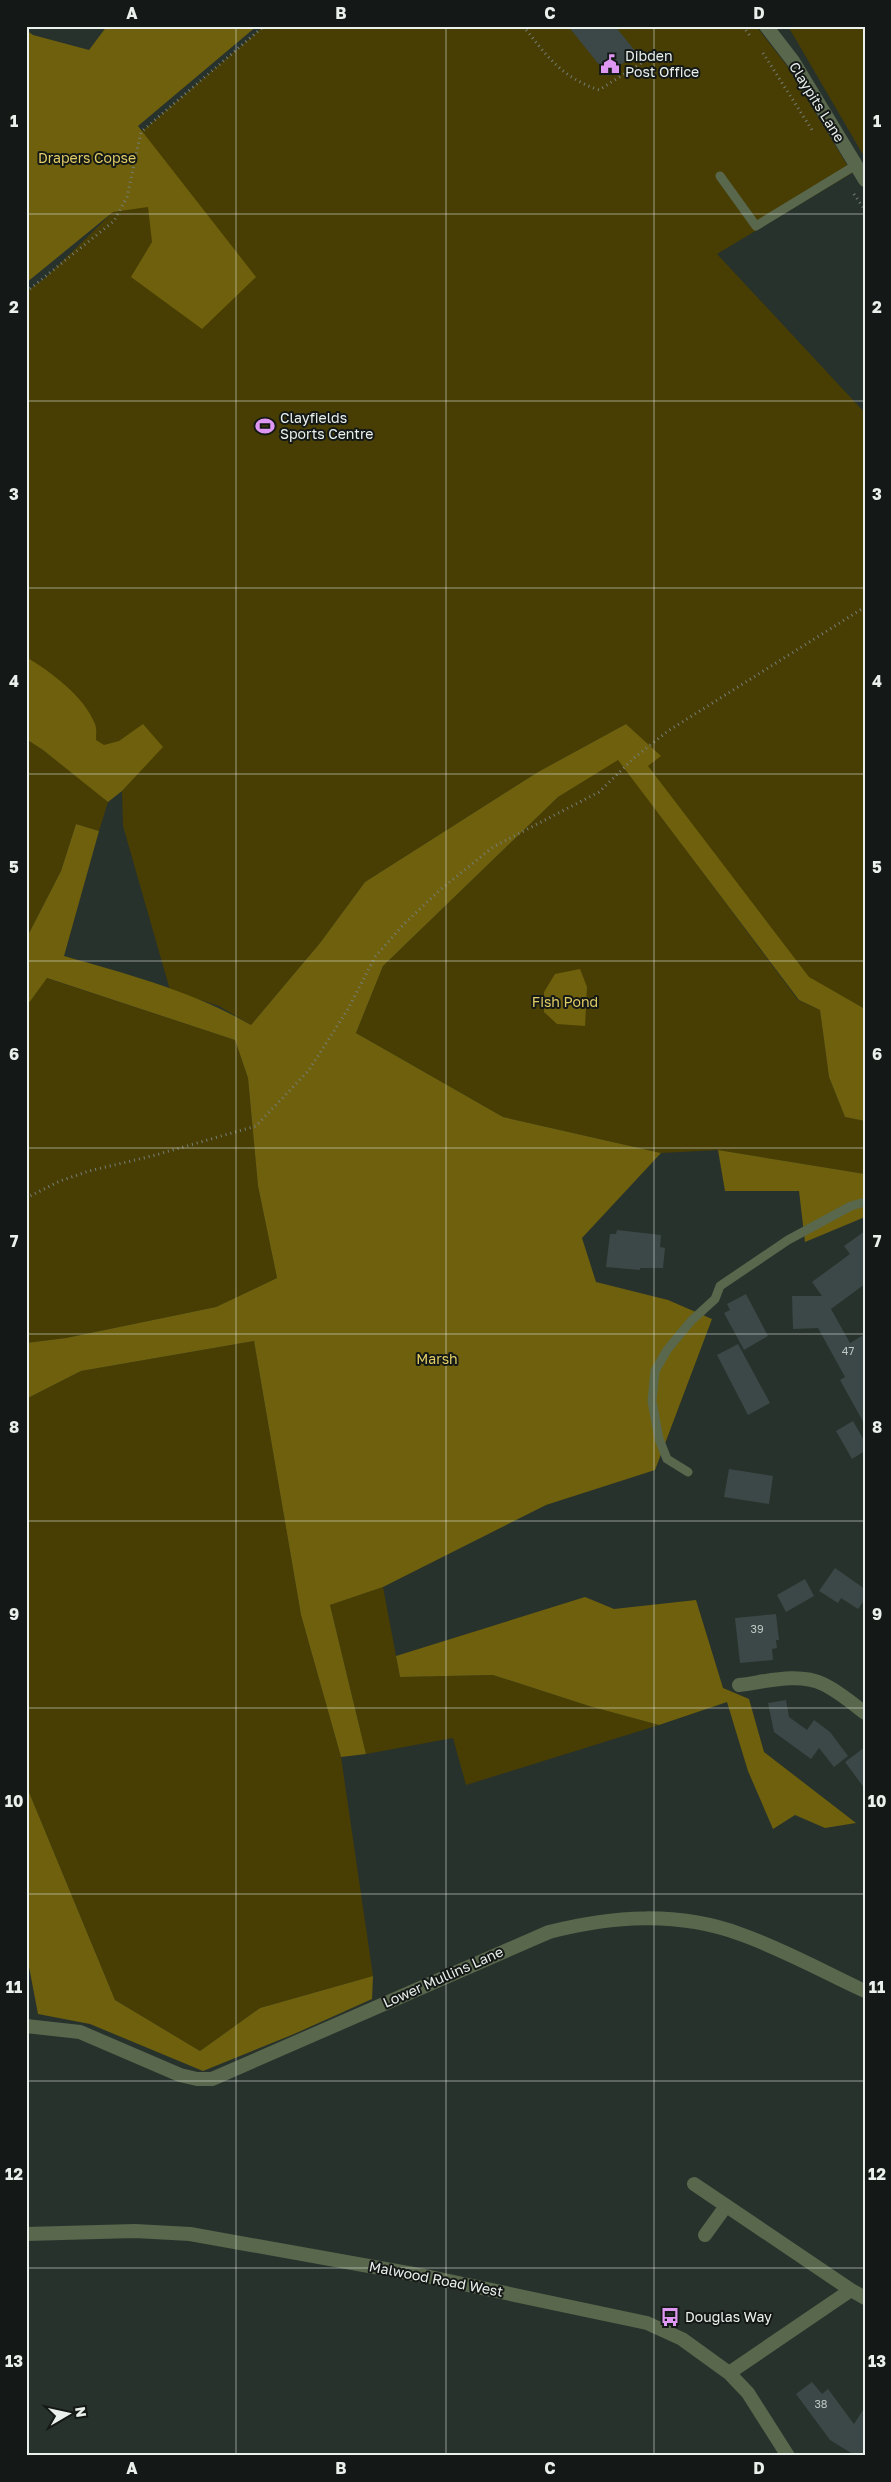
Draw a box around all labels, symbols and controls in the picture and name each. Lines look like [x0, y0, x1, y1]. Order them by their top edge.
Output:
text: A [126, 3, 138, 23]
text: B [335, 3, 347, 23]
text: C [544, 3, 556, 23]
text: D [753, 3, 765, 23]
place label: Dibden Post Office [625, 47, 699, 80]
public building icon: Dibden Post Office [599, 53, 621, 75]
street label: Claypits Lane [786, 59, 849, 145]
text: 1 [10, 111, 18, 131]
text: 1 [873, 111, 881, 131]
park label: Drapers Copse [38, 149, 136, 166]
text: 2 [9, 297, 19, 317]
text: 2 [872, 297, 882, 317]
place label: Clayfields Sports Centre [280, 409, 373, 442]
sports icon: Clayfields Sports Centre [254, 415, 276, 437]
text: 3 [9, 484, 19, 504]
text: 3 [872, 484, 882, 504]
text: 4 [9, 671, 19, 691]
text: 4 [872, 671, 882, 691]
text: 5 [9, 857, 19, 877]
text: 5 [872, 857, 882, 877]
park label: Fish Pond [532, 993, 598, 1010]
text: 6 [9, 1044, 19, 1064]
text: 6 [872, 1044, 882, 1064]
text: 7 [10, 1231, 19, 1251]
text: 7 [873, 1231, 882, 1251]
house number: 47 [842, 1344, 854, 1357]
park label: Marsh [416, 1350, 458, 1367]
text: 8 [9, 1417, 19, 1437]
text: 8 [872, 1417, 882, 1437]
text: 9 [9, 1604, 19, 1624]
text: 9 [872, 1604, 882, 1624]
house number: 39 [750, 1622, 764, 1635]
text: 10 [5, 1791, 23, 1811]
text: 10 [868, 1791, 886, 1811]
street label: Lower Mullins Lane [380, 1942, 506, 2011]
text: 11 [6, 1977, 22, 1997]
text: 11 [869, 1977, 885, 1997]
text: 12 [5, 2164, 23, 2184]
text: 12 [868, 2164, 886, 2184]
street label: Malwood Road West [368, 2257, 505, 2300]
bus stop icon: Douglas Way [659, 2306, 681, 2328]
place label: Douglas Way [685, 2308, 772, 2325]
text: 13 [5, 2351, 23, 2371]
text: 13 [868, 2351, 886, 2371]
north arrow [42, 2390, 92, 2440]
house number: 38 [814, 2397, 828, 2410]
text: N [72, 2405, 91, 2418]
text: A [126, 2458, 138, 2478]
text: B [335, 2458, 347, 2478]
text: C [544, 2458, 556, 2478]
text: D [753, 2458, 765, 2478]

